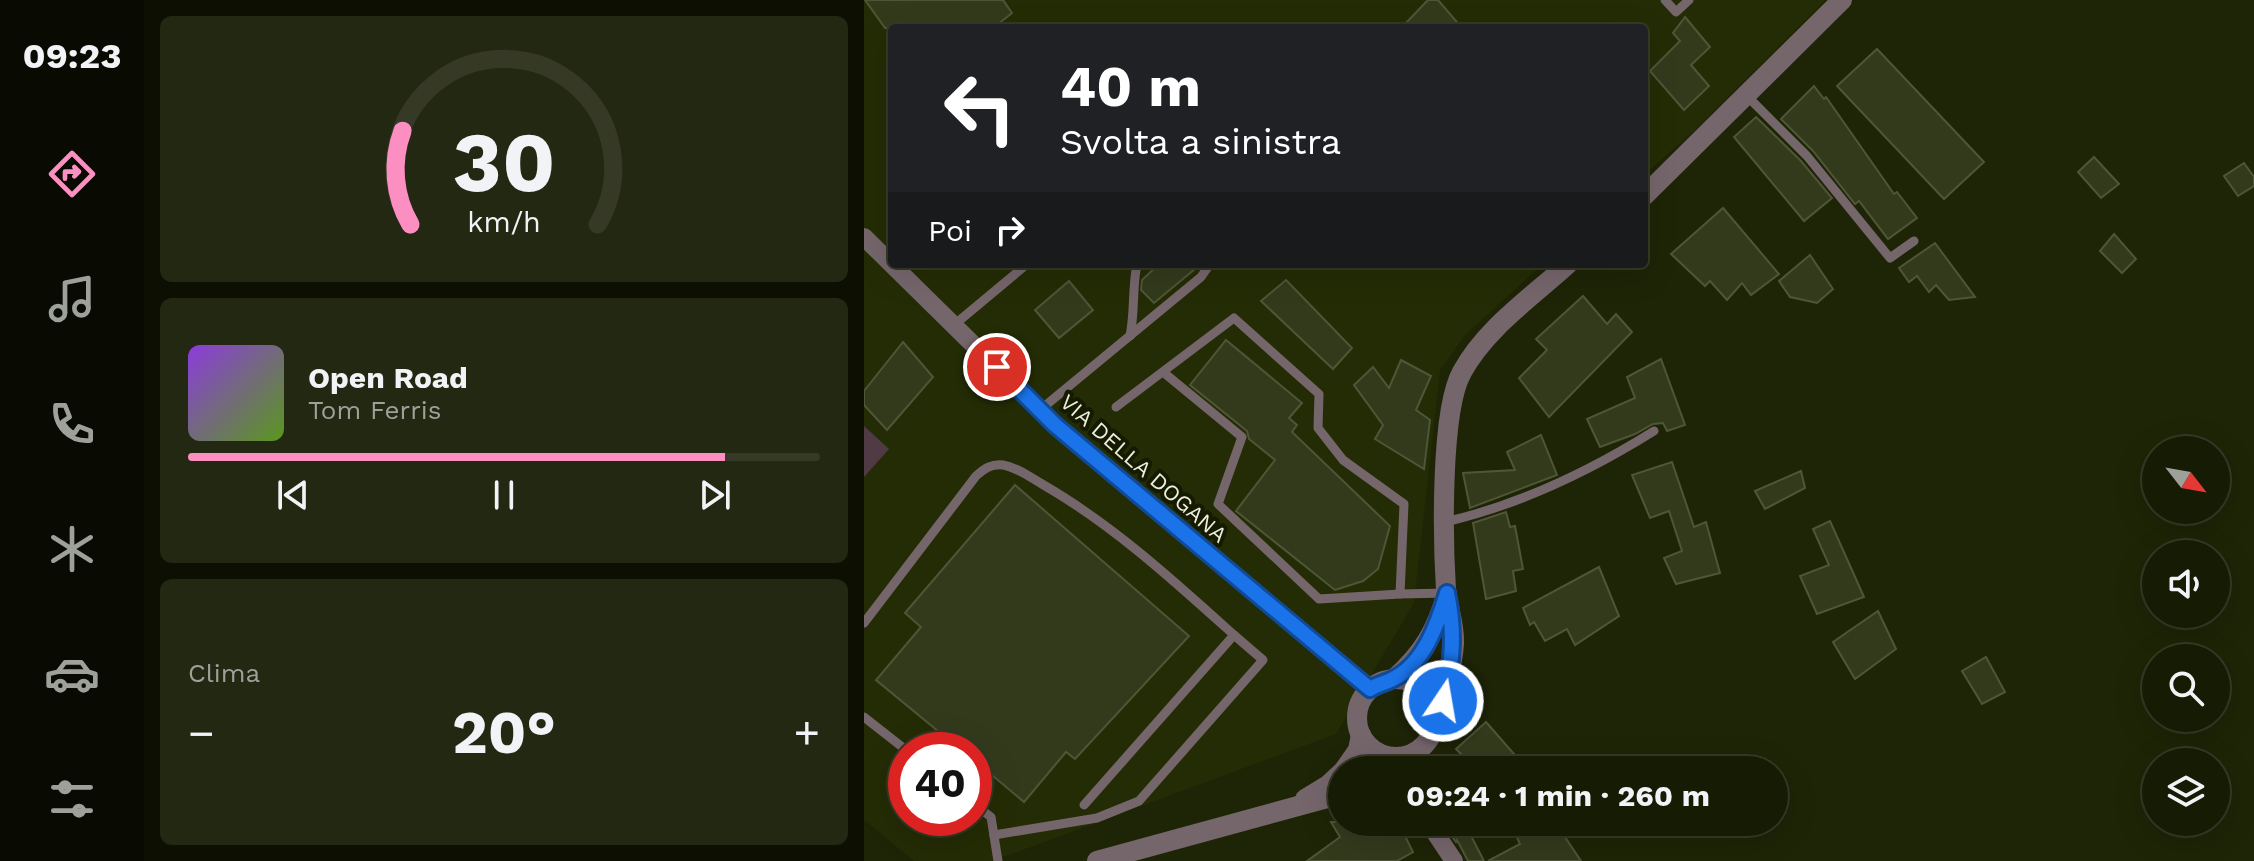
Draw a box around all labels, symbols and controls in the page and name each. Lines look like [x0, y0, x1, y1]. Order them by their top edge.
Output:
text: 09:23 [22, 35, 122, 77]
text: 40 m [1060, 54, 1201, 120]
icon: left [928, 56, 1032, 160]
text: 30 [453, 113, 555, 210]
text: Svolta a sinistra [1060, 121, 1341, 163]
icon: directions [44, 146, 100, 202]
text: km/h [467, 205, 541, 239]
icon: right [988, 208, 1032, 252]
text: Poi [928, 213, 972, 248]
icon: music [44, 271, 100, 327]
pin [963, 333, 1031, 401]
icon: arrive [975, 345, 1019, 389]
text: Open Road [308, 360, 468, 395]
street label: VIA DELLA DOGANA [1055, 389, 1232, 548]
text: Tom Ferris [308, 395, 441, 425]
icon: phone [44, 396, 100, 452]
north arrow [2142, 436, 2230, 524]
map controls [2142, 436, 2230, 836]
icon: previous [271, 473, 315, 517]
icon: pause [482, 473, 526, 517]
icon: next [693, 473, 737, 517]
icon: climate [44, 521, 100, 577]
button: sound [2142, 540, 2230, 628]
button: search [2142, 644, 2230, 732]
icon: car [44, 646, 100, 702]
text: Clima [188, 658, 260, 688]
position arrow [1401, 659, 1485, 743]
text: 20° [452, 697, 556, 768]
text: − [188, 707, 215, 759]
text: + [793, 707, 820, 759]
speed limit sign: 40 [888, 732, 992, 836]
button: layers [2142, 748, 2230, 836]
icon: filters [44, 771, 100, 827]
text: 09:24 · 1 min · 260 m [1406, 778, 1710, 813]

